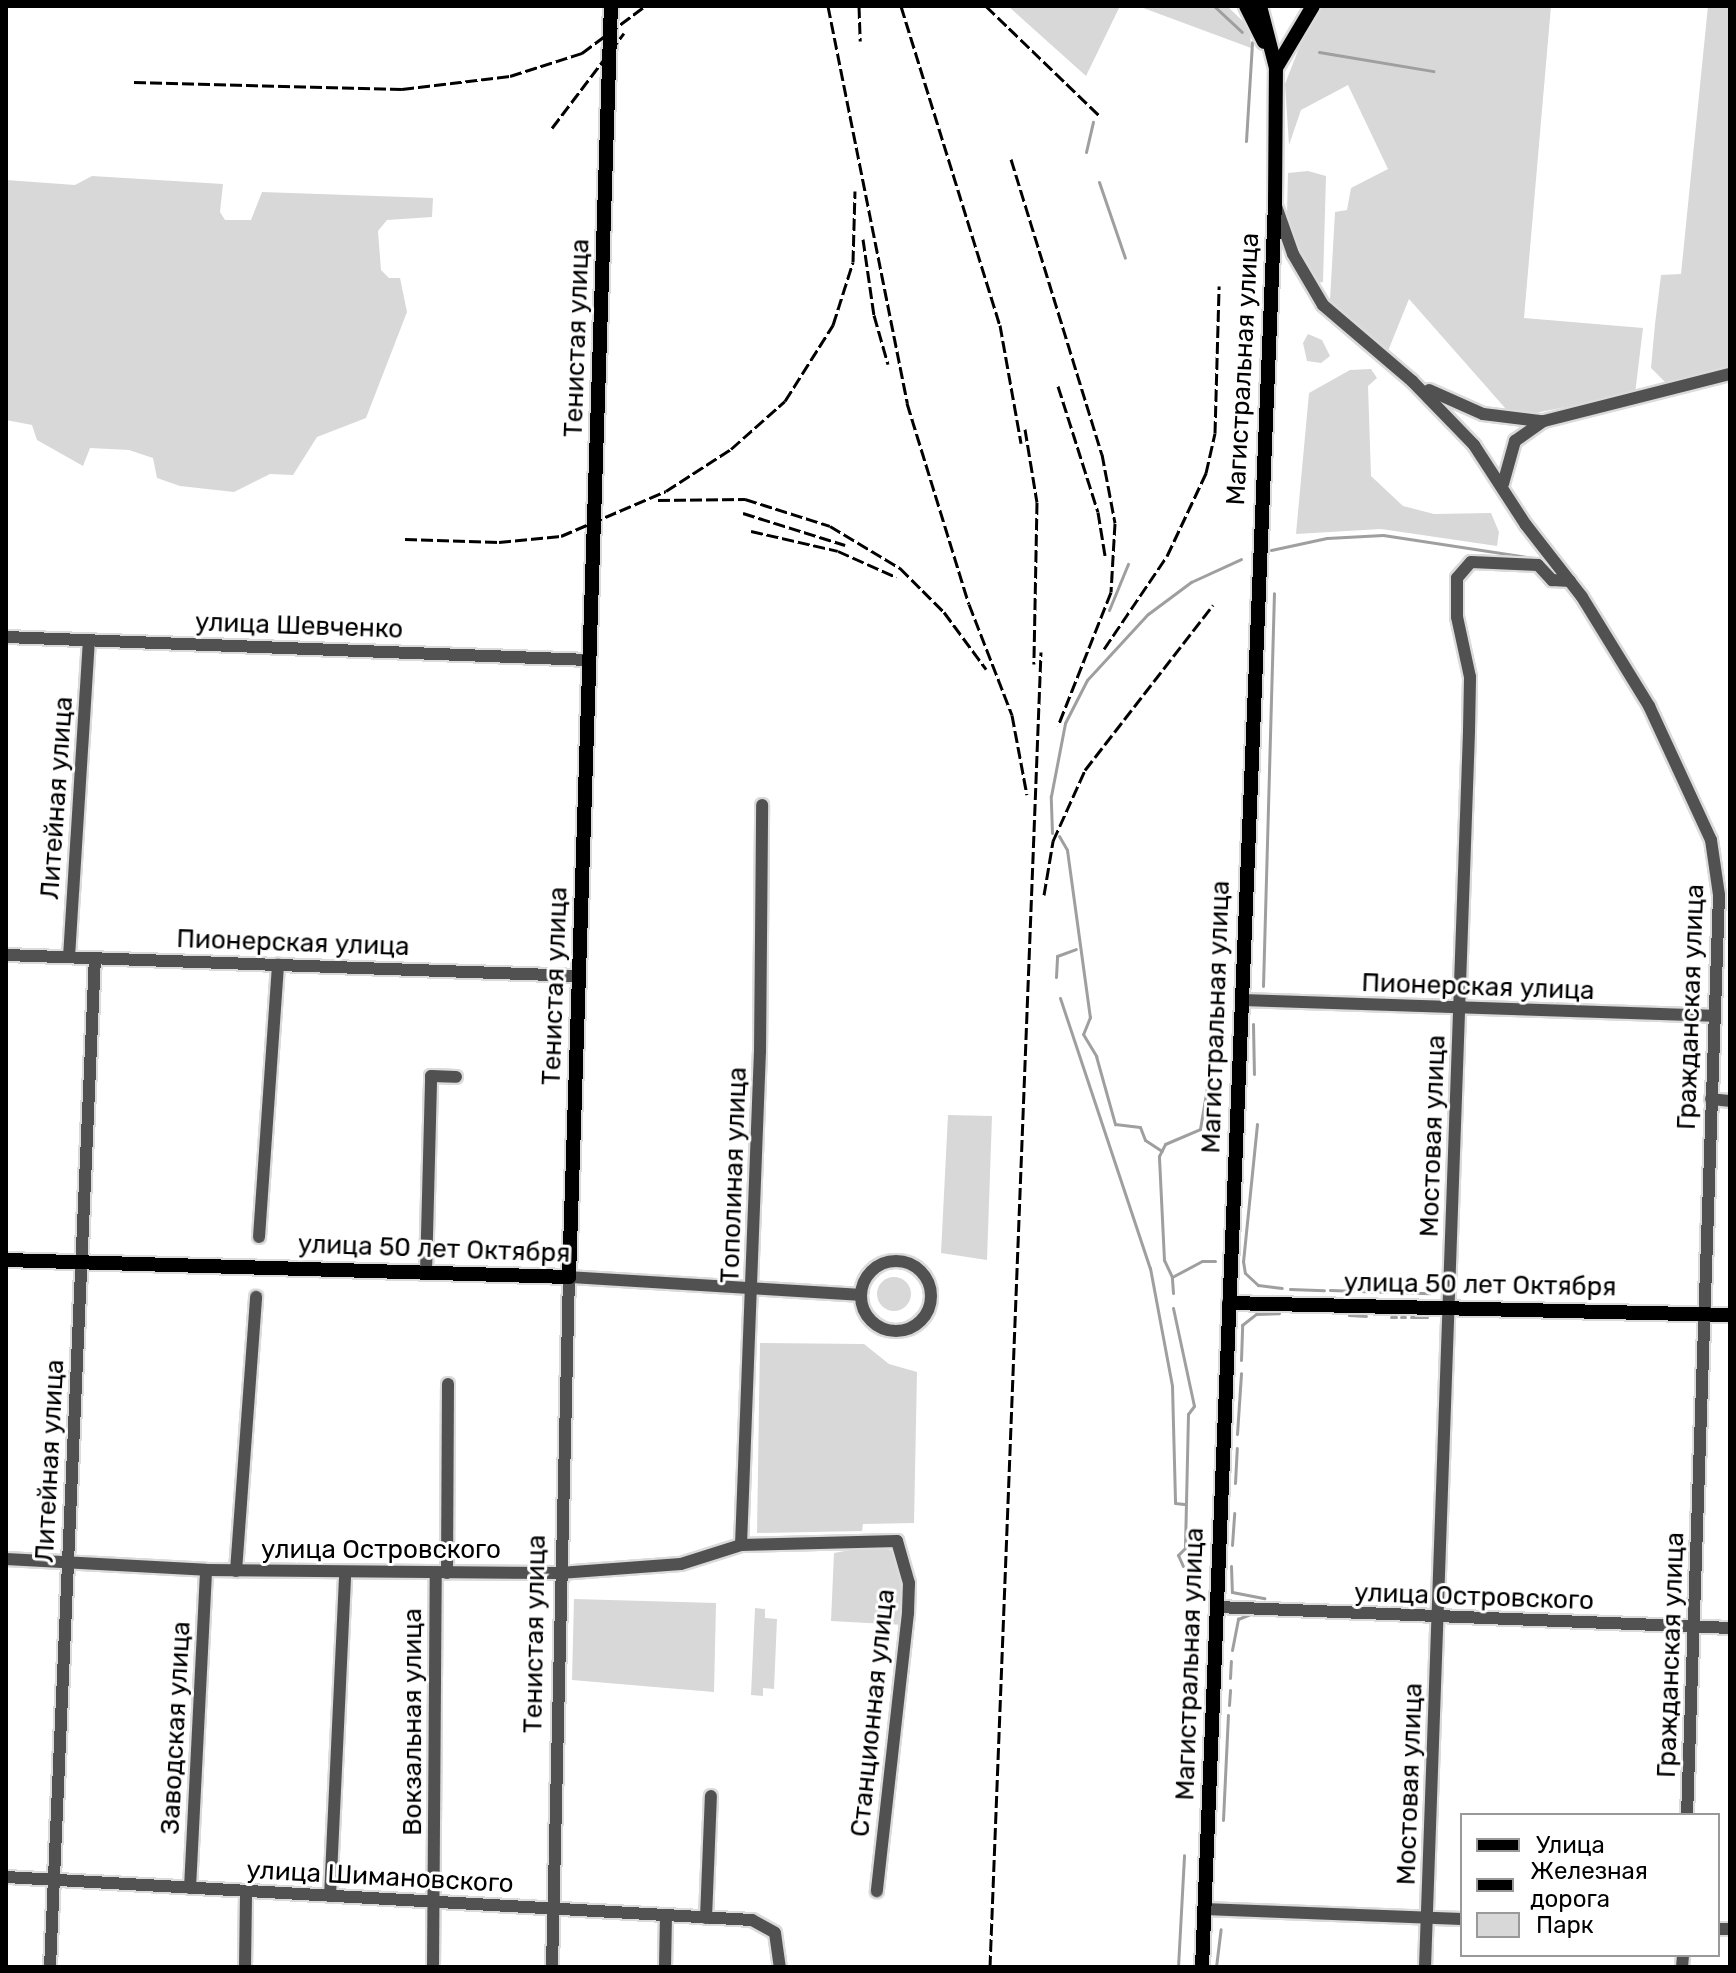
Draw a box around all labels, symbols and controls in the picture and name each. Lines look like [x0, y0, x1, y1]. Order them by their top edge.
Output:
street label: Магистральная улица [1220, 232, 1266, 506]
street label: Тенистая улица [558, 238, 596, 438]
street label: улица Шевченко [194, 607, 404, 645]
street label: Литейная улица [34, 695, 80, 901]
street label: Магистральная улица [1196, 880, 1236, 1154]
street label: Гражданская улица [1671, 884, 1711, 1130]
street label: Тенистая улица [536, 886, 574, 1086]
street label: Пионерская улица [176, 923, 410, 963]
street label: Пионерская улица [1361, 967, 1595, 1007]
street label: Мостовая улица [1414, 1034, 1452, 1238]
street label: Тополиная улица [715, 1066, 753, 1284]
street label: улица 50 лет Октября [297, 1229, 571, 1269]
street label: улица 50 лет Октября [1343, 1267, 1617, 1303]
street label: Литейная улица [29, 1359, 71, 1563]
street label: Магистральная улица [1170, 1527, 1210, 1801]
street label: Гражданская улица [1651, 1532, 1691, 1778]
street label: улица Островского [261, 1534, 501, 1566]
street label: Тенистая улица [518, 1534, 552, 1734]
street label: улица Островского [1354, 1577, 1594, 1617]
street label: Станционная улица [844, 1588, 902, 1838]
street label: Вокзальная улица [397, 1608, 429, 1836]
street label: Заводская улица [155, 1621, 197, 1835]
street label: Мостовая улица [1391, 1682, 1429, 1886]
legend [1460, 1813, 1720, 1957]
text: Улица [1536, 1831, 1605, 1859]
street label: улица Шимановского [246, 1854, 514, 1900]
text: Железная дорога [1530, 1857, 1648, 1913]
text: Парк [1536, 1911, 1594, 1939]

